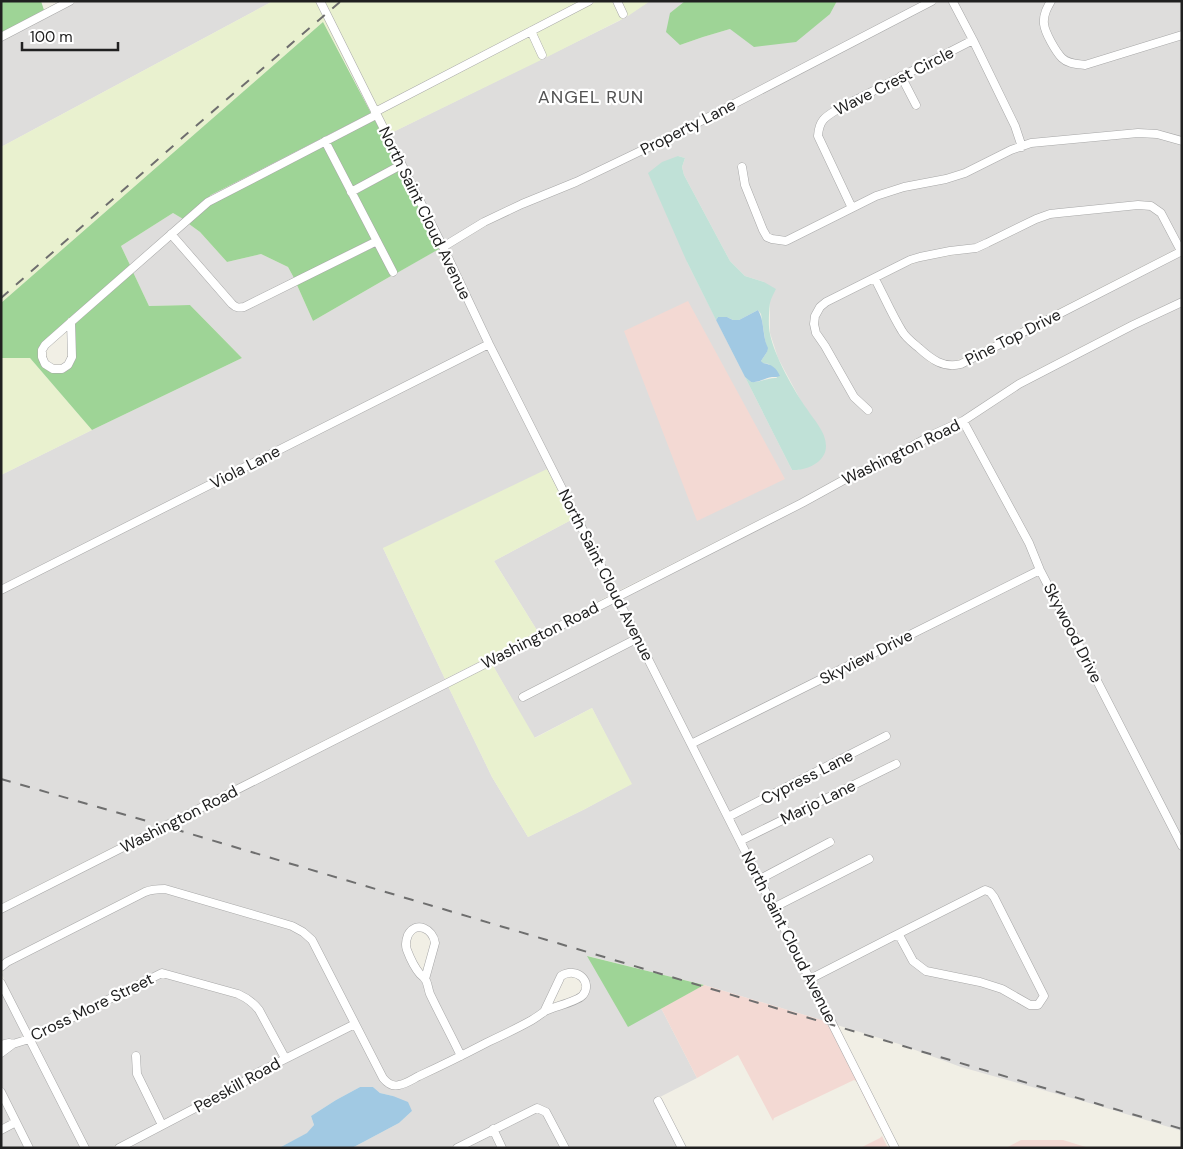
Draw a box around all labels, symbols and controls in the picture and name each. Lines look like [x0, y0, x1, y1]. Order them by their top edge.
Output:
scale bar [22, 20, 119, 52]
text: 100 m [30, 27, 73, 47]
street label: Wave Crest Circle [831, 42, 957, 120]
district label: ANGEL RUN [538, 85, 644, 109]
street label: Property Lane [637, 94, 739, 160]
street label: North Saint Cloud Avenue [374, 123, 476, 303]
street label: Pine Top Drive [962, 304, 1064, 370]
street label: Washington Road [839, 414, 963, 490]
street label: Viola Lane [206, 440, 284, 494]
street label: North Saint Cloud Avenue [553, 486, 659, 664]
street label: Skywood Drive [1039, 580, 1107, 686]
street label: Washington Road [478, 596, 602, 674]
street label: Skyview Drive [816, 625, 916, 689]
street label: Cypress Lane [757, 745, 857, 809]
street label: Marjo Lane [777, 775, 859, 829]
street label: Washington Road [117, 780, 241, 858]
street label: North Saint Cloud Avenue [736, 848, 842, 1026]
street label: Cross More Street [27, 968, 157, 1046]
street label: Peeskill Road [190, 1053, 284, 1117]

